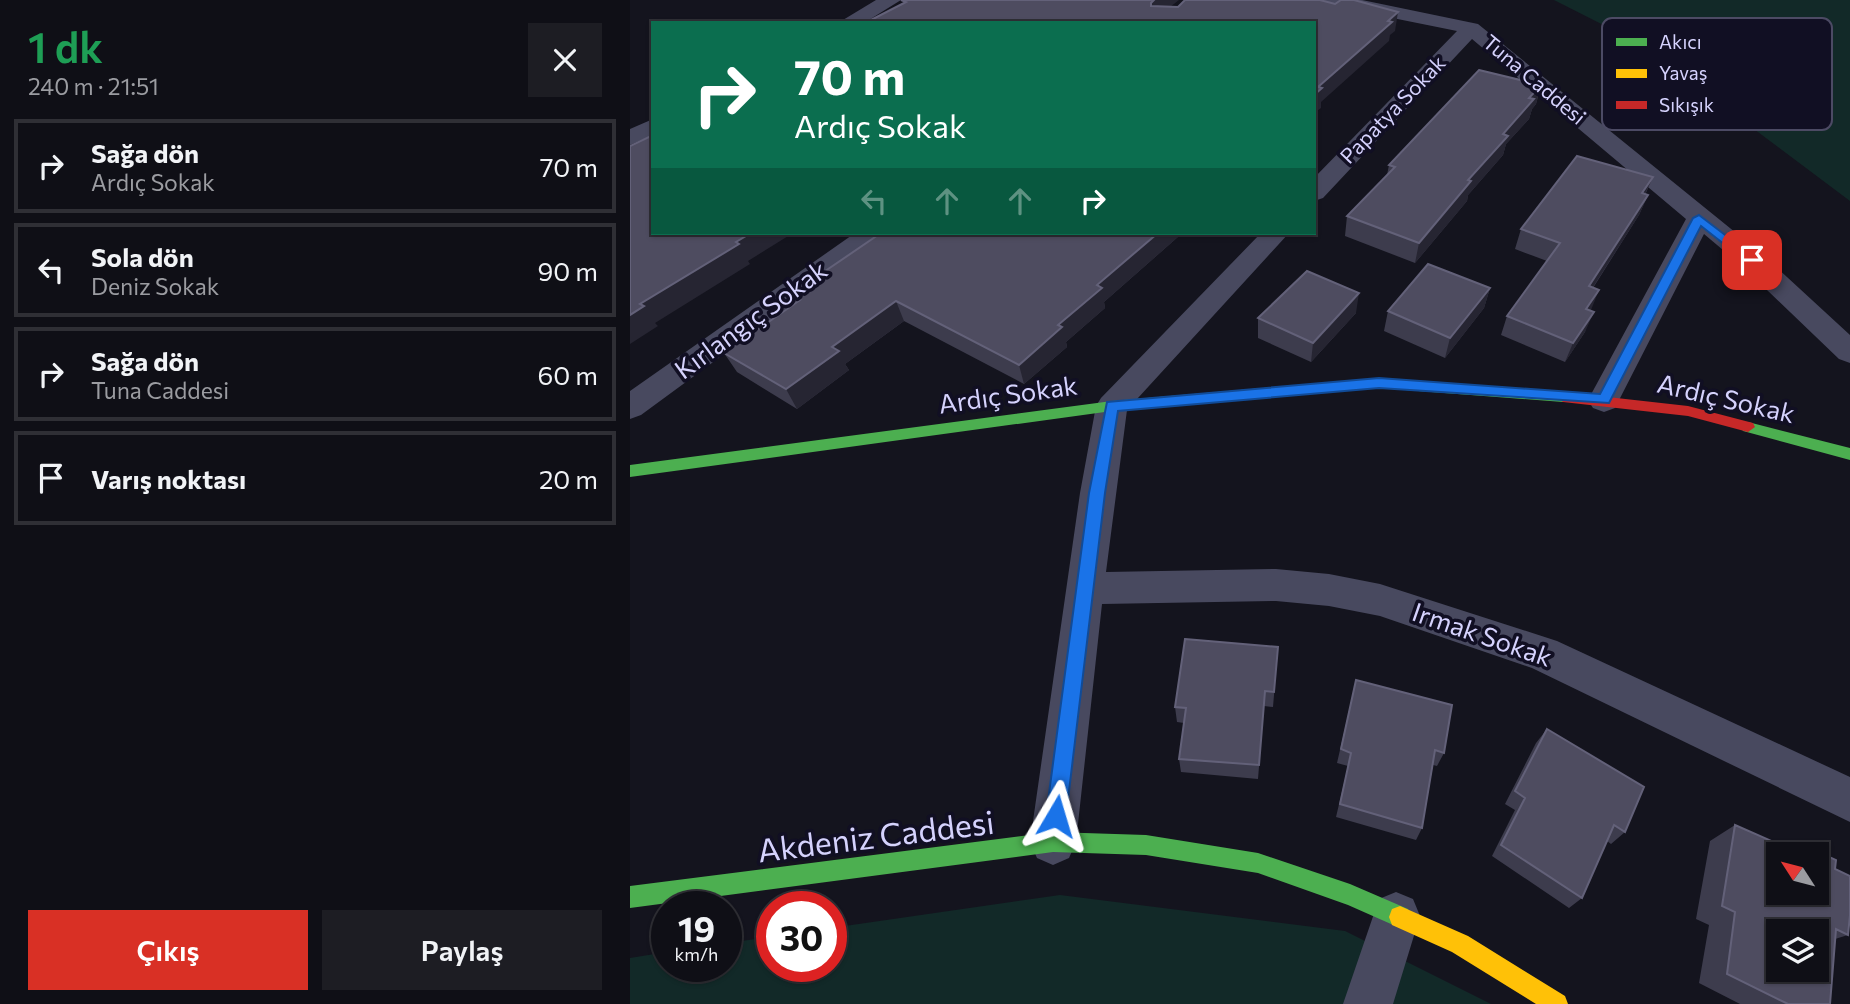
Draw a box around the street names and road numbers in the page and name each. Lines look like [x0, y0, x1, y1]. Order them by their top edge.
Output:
street label: Tuna Caddesi [1479, 29, 1591, 129]
street label: Papatya Sokak [1334, 50, 1450, 168]
street label: Kırlangıç Sokak [668, 253, 832, 384]
street label: Ardıç Sokak [1655, 367, 1798, 428]
street label: Ardıç Sokak [936, 368, 1079, 419]
street label: Irmak Sokak [1409, 595, 1556, 672]
street label: Akdeniz Caddesi [755, 801, 996, 869]

